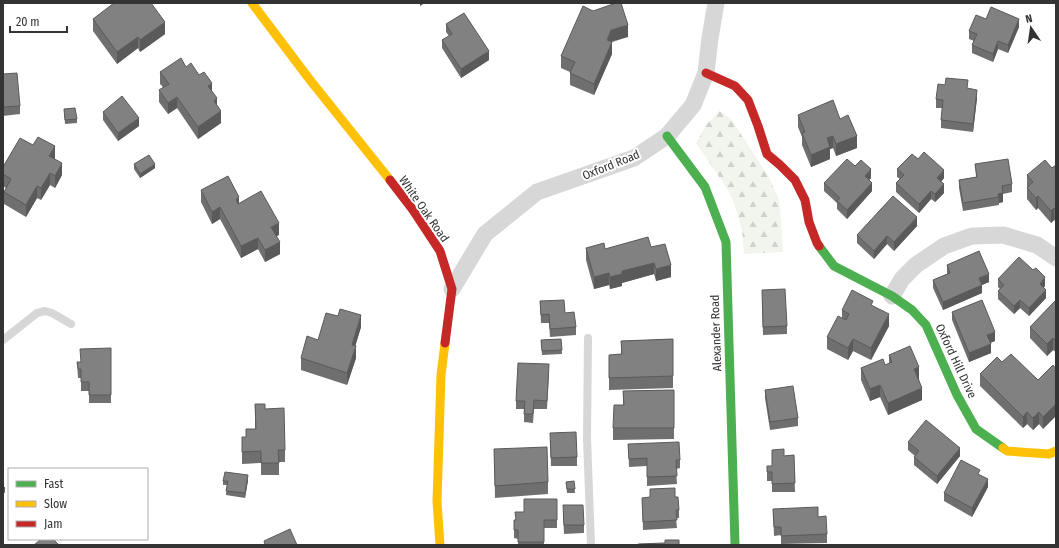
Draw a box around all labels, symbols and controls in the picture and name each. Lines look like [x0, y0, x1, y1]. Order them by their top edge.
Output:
scale bar [10, 8, 67, 34]
north arrow [1011, 8, 1051, 48]
text: N [1024, 12, 1034, 26]
text: 20 m [16, 15, 40, 29]
street label: Oxford Road [580, 147, 642, 183]
street label: White Oak Road [396, 173, 452, 245]
street label: Alexander Road [708, 294, 724, 372]
street label: Oxford Hill Drive [933, 322, 979, 400]
legend [8, 468, 148, 540]
text: Fast [44, 477, 63, 491]
text: Slow [44, 497, 67, 511]
text: Jam [44, 517, 62, 531]

